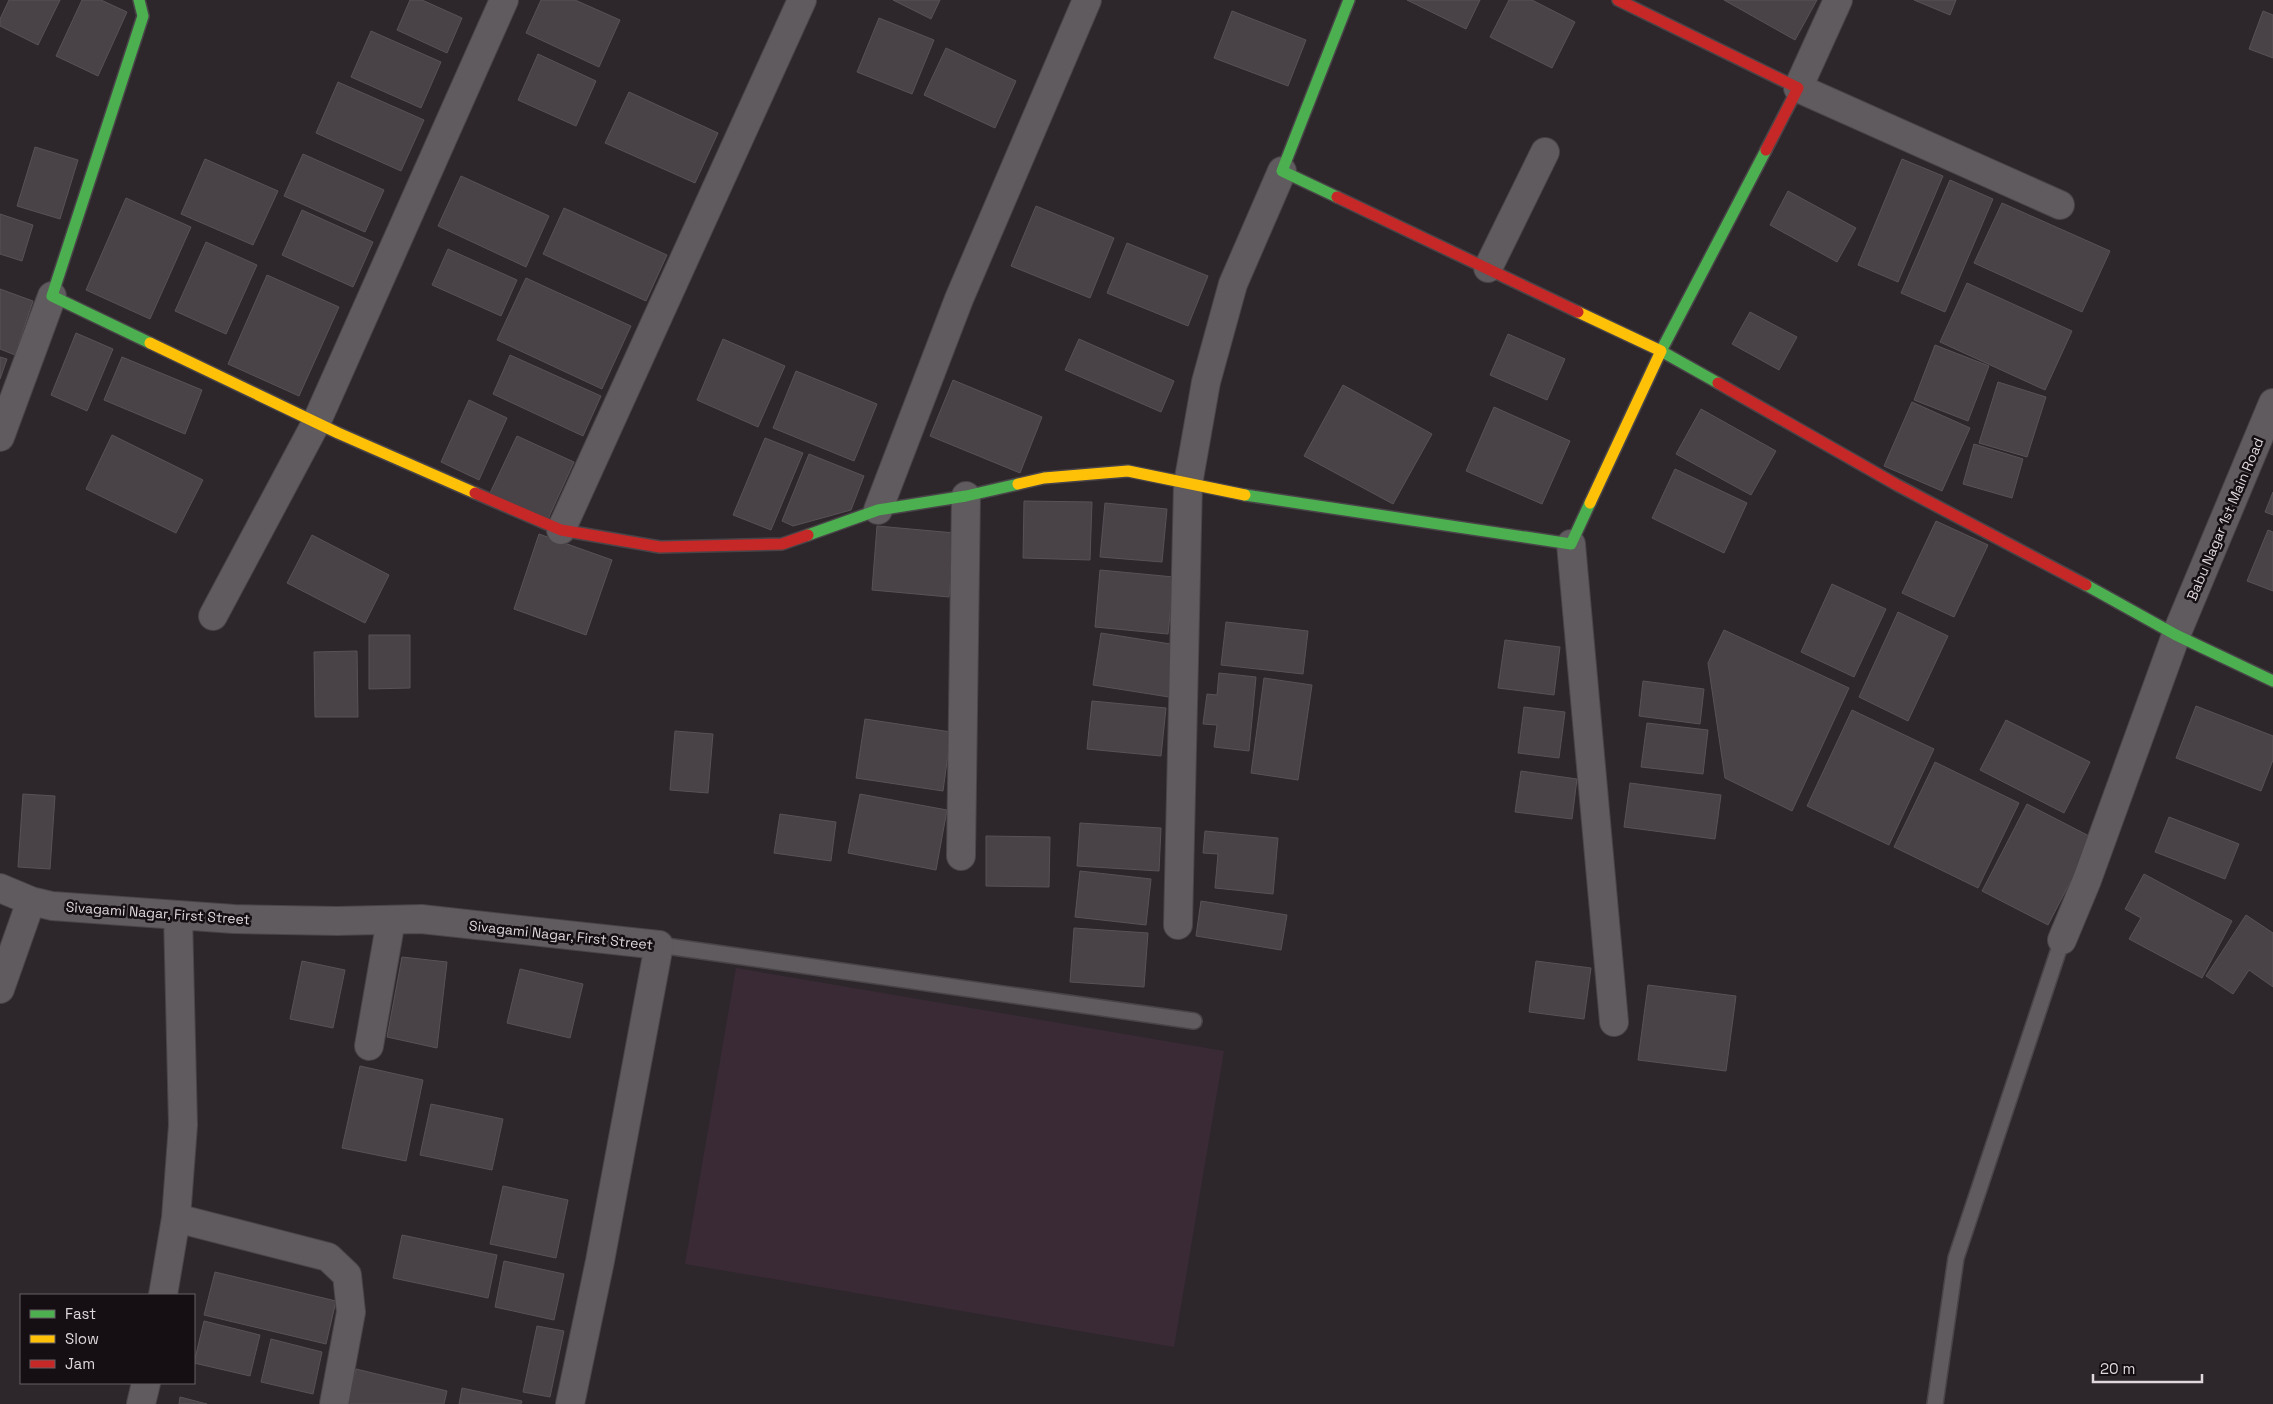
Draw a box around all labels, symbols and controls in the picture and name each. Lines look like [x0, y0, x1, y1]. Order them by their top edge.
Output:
street label: Babu Nagar 1st Main Road [2183, 435, 2267, 603]
street label: Sivagami Nagar, First Street [65, 898, 251, 928]
street label: Sivagami Nagar, First Street [468, 916, 654, 954]
legend [20, 1294, 195, 1384]
text: Fast [65, 1304, 96, 1323]
text: Slow [65, 1329, 99, 1348]
scale bar [2093, 1352, 2202, 1384]
text: Jam [65, 1354, 95, 1373]
text: 20 m [2100, 1359, 2135, 1378]

